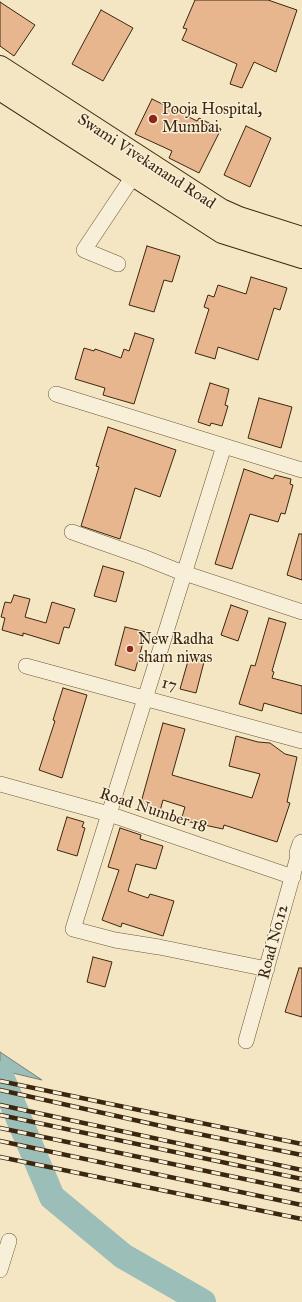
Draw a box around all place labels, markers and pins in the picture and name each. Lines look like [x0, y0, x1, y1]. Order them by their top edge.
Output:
place label: Pooja Hospital, Mumbai [162, 100, 262, 138]
marker: Pooja Hospital, Mumbai [147, 113, 159, 125]
place label: New Radha sham niwas [138, 630, 214, 668]
marker: New Radha sham niwas [125, 644, 135, 654]

